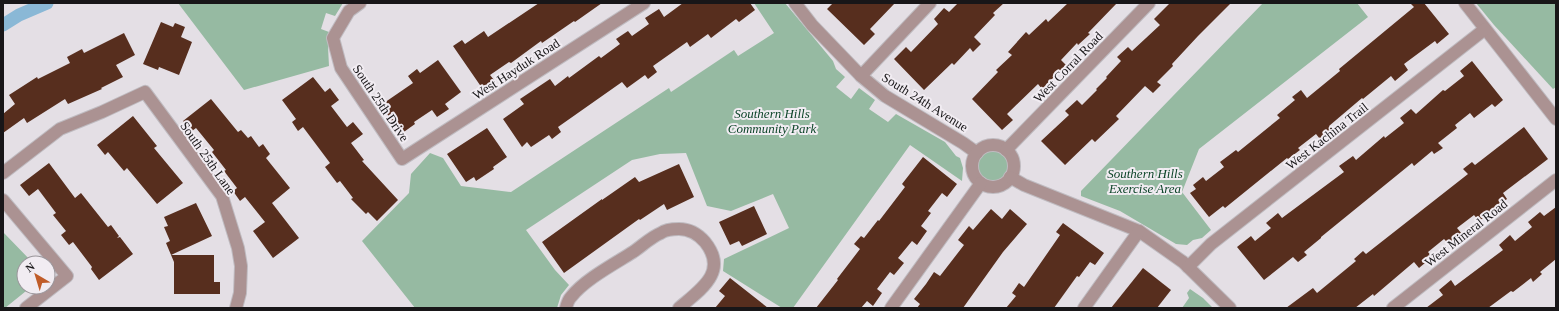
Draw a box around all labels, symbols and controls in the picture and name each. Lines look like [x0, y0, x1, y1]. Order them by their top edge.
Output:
street label: West Corral Road [1030, 28, 1106, 106]
street label: West Hayduk Road [470, 35, 563, 103]
street label: South 25th Drive [350, 62, 412, 145]
street label: South 24th Avenue [879, 69, 971, 135]
street label: West Kachina Trail [1283, 99, 1371, 173]
park label: Southern Hills Community Park [728, 106, 816, 136]
street label: South 25th Lane [177, 119, 239, 198]
park label: Southern Hills Exercise Area [1107, 166, 1183, 196]
street label: West Mineral Road [1422, 196, 1511, 270]
north arrow [16, 255, 56, 295]
text: N [23, 260, 37, 274]

